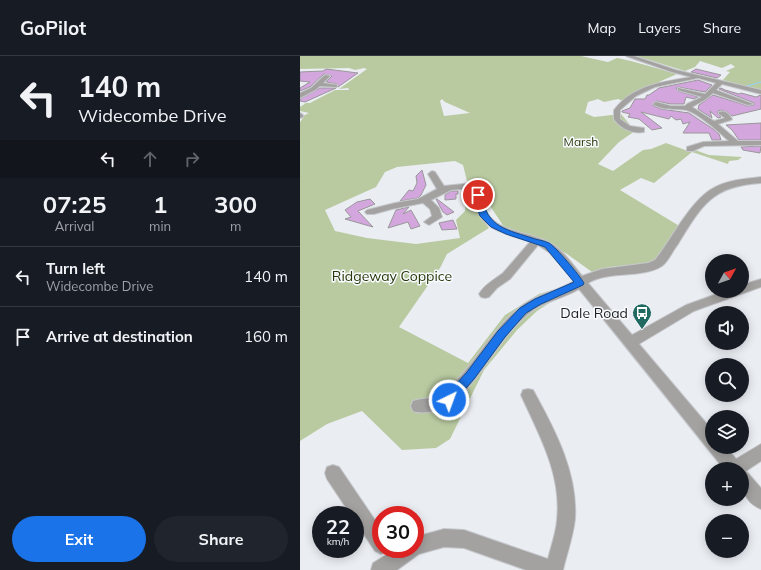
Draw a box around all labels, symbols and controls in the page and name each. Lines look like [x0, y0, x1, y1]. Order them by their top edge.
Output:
text: GoPilot [20, 16, 86, 40]
text: Map [587, 19, 616, 37]
text: Layers [638, 19, 681, 37]
text: Share [703, 19, 741, 37]
text: 140 m [78, 69, 161, 104]
icon: left [12, 72, 64, 124]
text: Widecombe Drive [78, 104, 226, 127]
park label: Marsh [564, 134, 598, 149]
icon: left [97, 148, 119, 170]
icon: ahead [139, 148, 161, 170]
icon: right [181, 148, 203, 170]
pin [461, 178, 495, 212]
icon: arrive [467, 184, 489, 206]
text: 07:25 [43, 189, 106, 219]
text: 1 [153, 189, 167, 219]
text: 300 [214, 189, 257, 219]
text: Arrival [55, 218, 94, 234]
text: min [149, 218, 171, 234]
text: m [230, 218, 241, 234]
north arrow [705, 254, 749, 298]
map controls [705, 254, 749, 558]
text: Turn left [46, 259, 105, 278]
icon: left [12, 266, 34, 288]
text: 140 m [244, 267, 288, 286]
park label: Ridgeway Coppice [332, 267, 452, 285]
text: Widecombe Drive [46, 278, 153, 294]
bus stop icon: Dale Road [631, 302, 653, 330]
place label: Dale Road [560, 304, 628, 322]
button: sound [705, 306, 749, 350]
icon: arrive [12, 326, 34, 348]
text: Arrive at destination [46, 327, 193, 346]
text: 160 m [244, 327, 288, 346]
button: search [705, 358, 749, 402]
position arrow [428, 379, 470, 421]
button: layers [705, 410, 749, 454]
button: + [705, 462, 749, 506]
speed limit sign: 30 [372, 506, 424, 558]
text: 22 [326, 514, 350, 539]
button: − [705, 514, 749, 558]
button: Exit [12, 516, 146, 562]
button: Share [154, 516, 288, 562]
text: km/h [327, 535, 349, 548]

